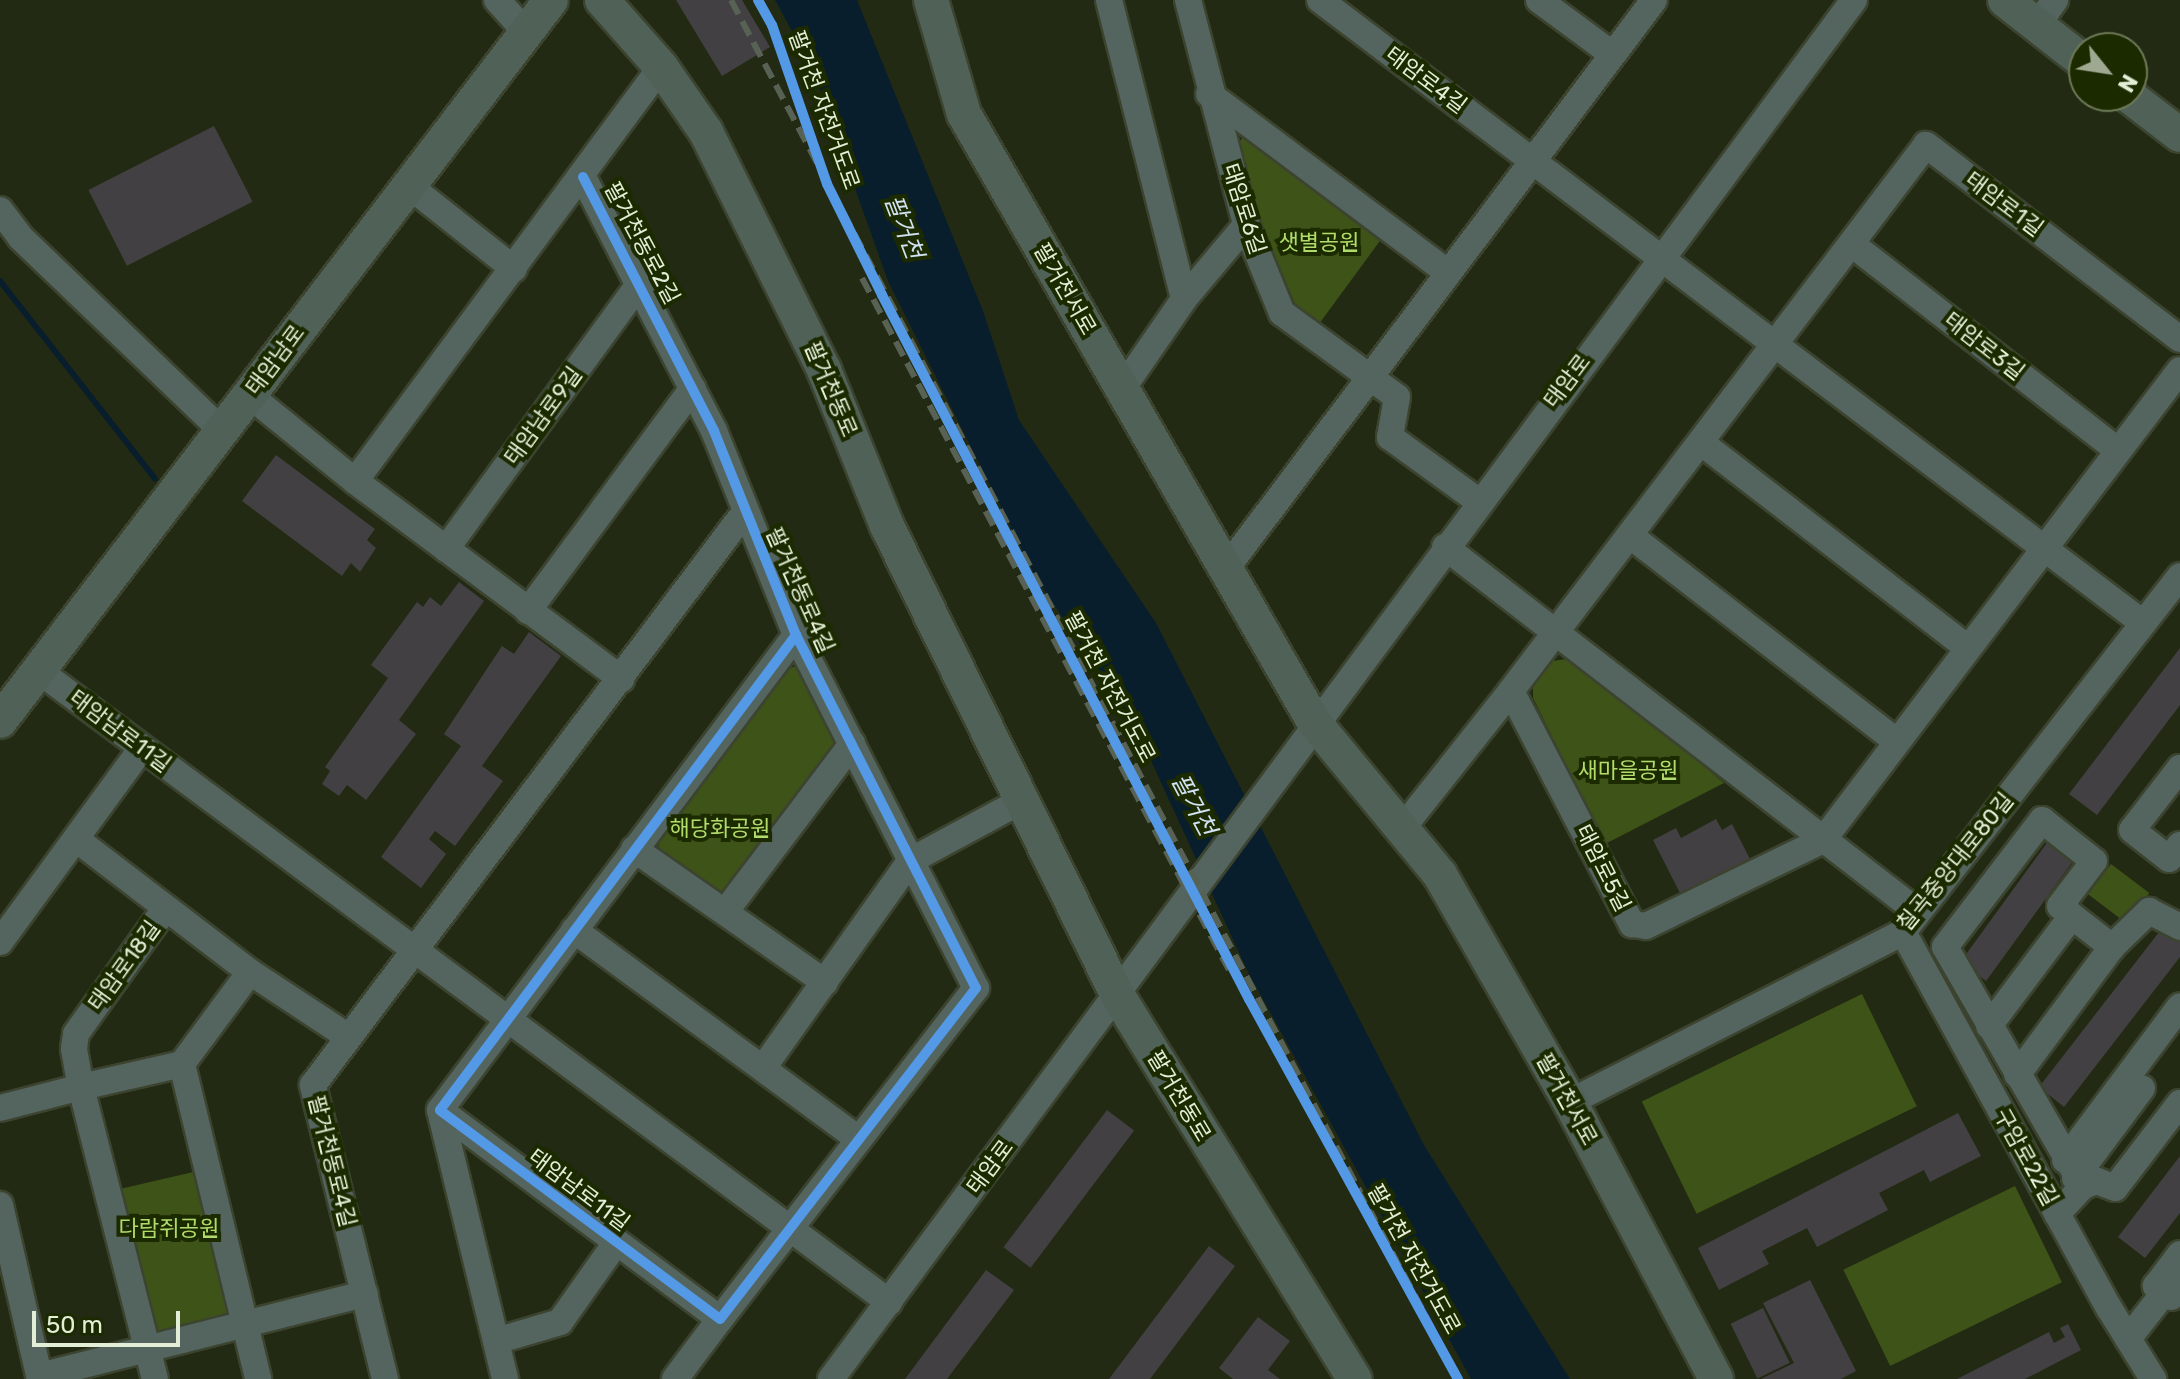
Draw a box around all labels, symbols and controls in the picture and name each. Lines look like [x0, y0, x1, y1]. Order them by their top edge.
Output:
street label: 팔거천 자전거도로 [783, 27, 865, 193]
north arrow [2068, 32, 2148, 112]
street label: 태암로4길 [1380, 41, 1472, 119]
text: N [2112, 70, 2143, 97]
street label: 태암로6길 [1217, 160, 1271, 258]
street label: 태암로1길 [1960, 166, 2048, 242]
street label: 팔거천동로2길 [599, 177, 685, 309]
water label: 팔거천 [878, 191, 928, 263]
park label: 샛별공원 [1279, 230, 1359, 256]
street label: 팔거천서로 [1028, 239, 1102, 339]
street label: 태암로3길 [1939, 307, 2029, 385]
street label: 태암남로 [240, 320, 310, 400]
street label: 팔거천동로 [799, 337, 863, 441]
street label: 태암로 [1538, 349, 1596, 413]
street label: 태암남로9길 [499, 362, 587, 470]
street label: 팔거천동로4길 [760, 523, 840, 657]
street label: 팔거천 자전거도로 [1059, 607, 1161, 767]
street label: 태암남로11길 [64, 684, 176, 778]
park label: 새마을공원 [1577, 758, 1679, 784]
water label: 팔거천 [1165, 769, 1221, 841]
street label: 칠곡중앙대로80길 [1891, 788, 2019, 936]
park label: 해당화공원 [669, 816, 771, 842]
street label: 태암로5길 [1570, 820, 1636, 916]
street label: 태암로18길 [83, 916, 165, 1016]
street label: 팔거천동로 [1142, 1046, 1216, 1146]
street label: 팔거천서로 [1531, 1048, 1603, 1150]
street label: 팔거천동로4길 [303, 1092, 361, 1230]
street label: 구암로22길 [1989, 1104, 2063, 1210]
street label: 태암로 [961, 1135, 1019, 1199]
street label: 태암남로11길 [523, 1143, 635, 1237]
street label: 팔거천 자전거도로 [1362, 1179, 1466, 1339]
park label: 다람쥐공원 [118, 1216, 220, 1242]
scale bar [36, 1295, 184, 1345]
text: 50 m [46, 1311, 103, 1339]

